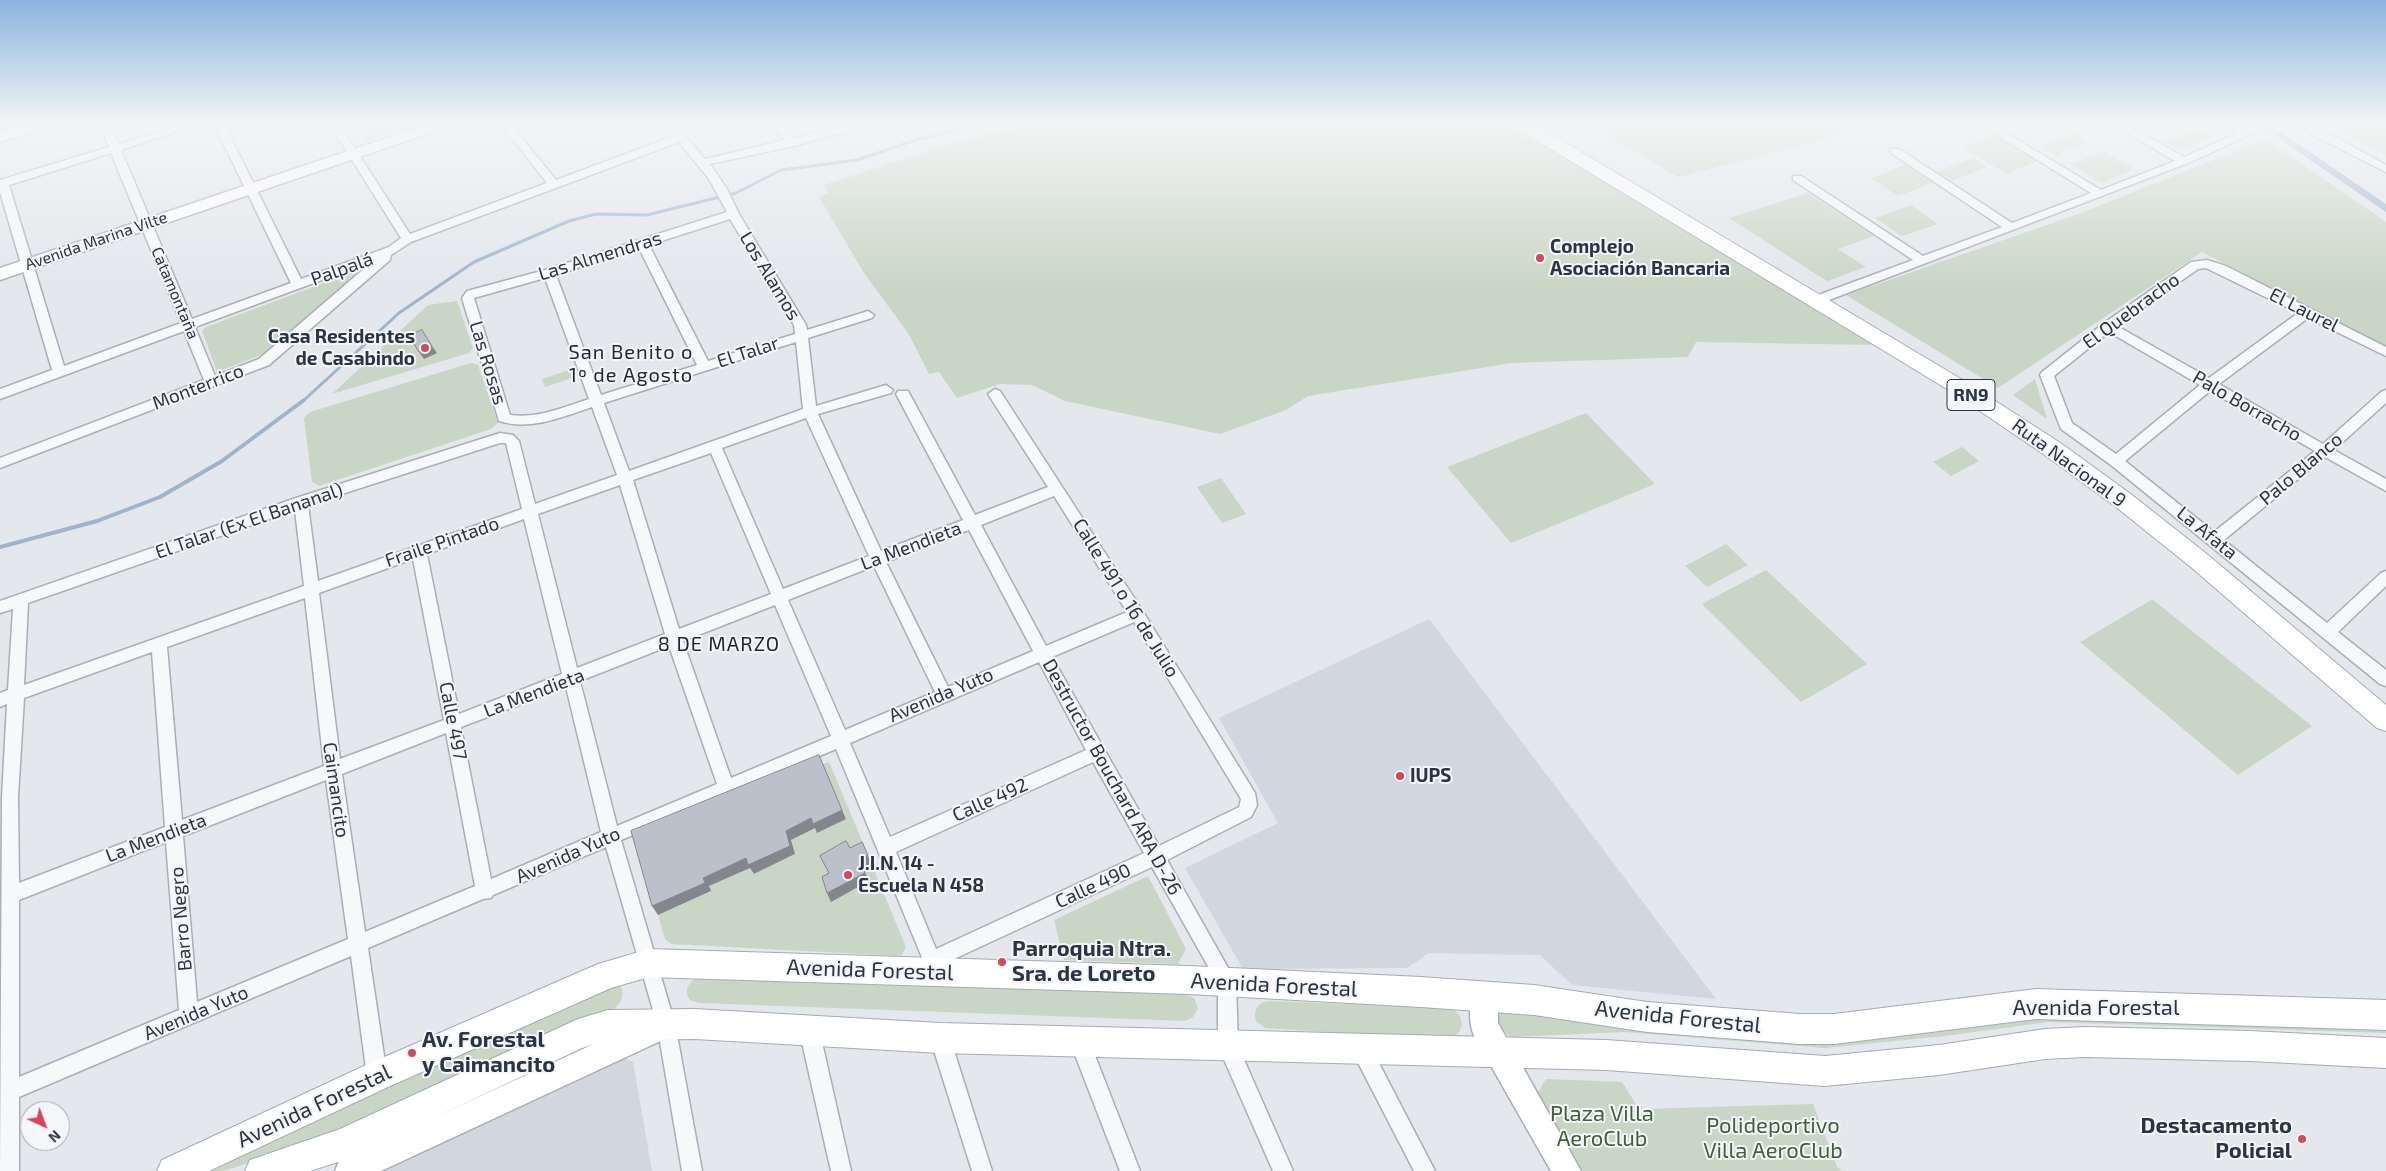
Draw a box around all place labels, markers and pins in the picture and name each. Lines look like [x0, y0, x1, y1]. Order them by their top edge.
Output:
place label: Complejo Asociación Bancaria [1550, 236, 1730, 280]
marker: Complejo Asociación Bancaria [1534, 252, 1546, 264]
place label: Casa Residentes de Casabindo [268, 326, 415, 370]
marker: Casa Residentes de Casabindo [419, 342, 431, 354]
place label: IUPS [1410, 765, 1451, 787]
marker: IUPS [1394, 770, 1406, 782]
place label: J.I.N. 14 - Escuela N 458 [858, 853, 984, 897]
marker: J.I.N. 14 - Escuela N 458 [842, 869, 854, 881]
place label: Parroquia Ntra. Sra. de Loreto [1012, 936, 1171, 988]
marker: Parroquia Ntra. Sra. de Loreto [996, 956, 1008, 968]
place label: Av. Forestal y Caimancito [422, 1027, 555, 1078]
marker: Av. Forestal y Caimancito [406, 1047, 418, 1059]
place label: Destacamento Policial [2141, 1113, 2292, 1164]
marker: Destacamento Policial [2296, 1133, 2308, 1145]

